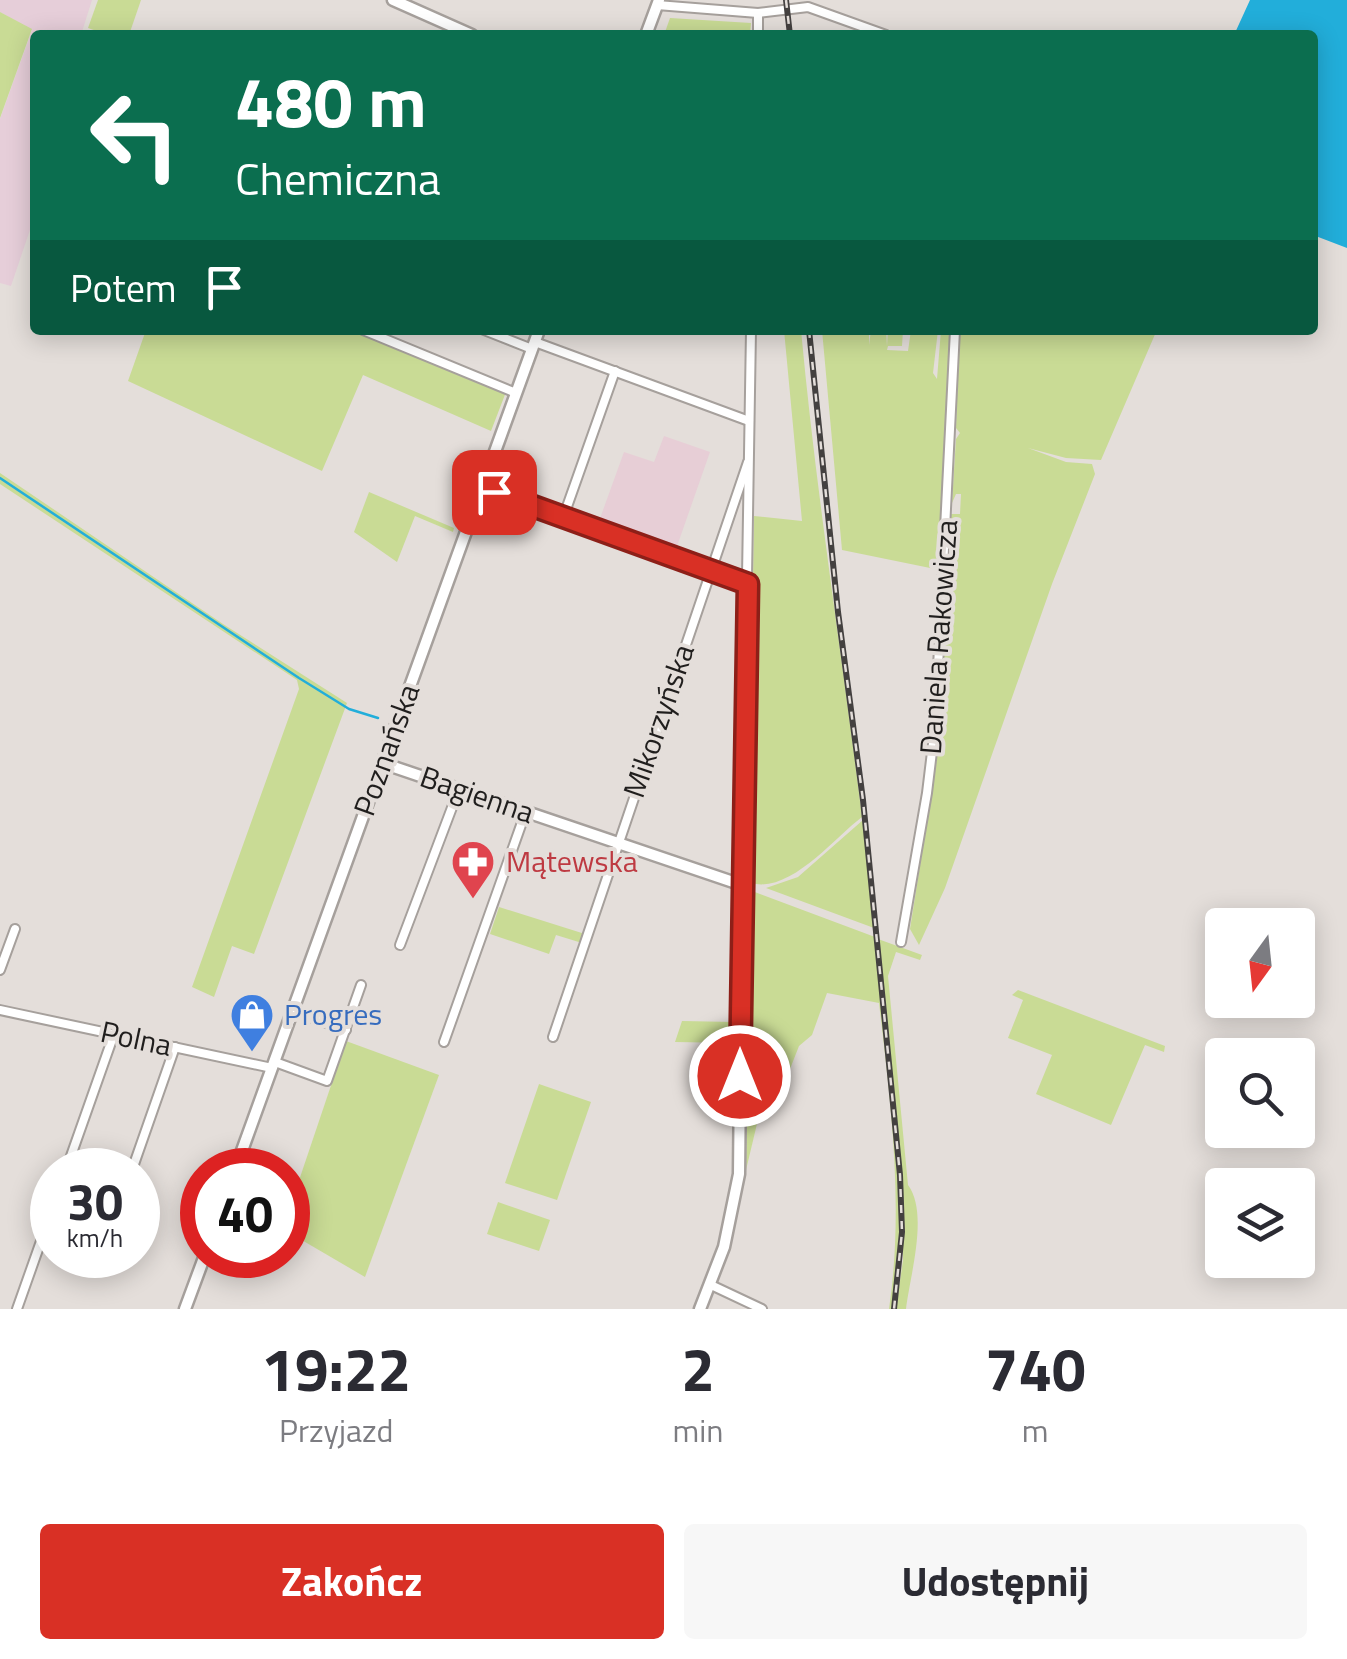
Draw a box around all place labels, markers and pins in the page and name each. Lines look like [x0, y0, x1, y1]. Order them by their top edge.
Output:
pin [452, 450, 537, 535]
place label: Mątewska [506, 838, 638, 884]
pharmacy icon: Mątewska [450, 839, 496, 900]
place label: Progres [284, 991, 382, 1037]
shop icon: Progres [229, 992, 275, 1053]

